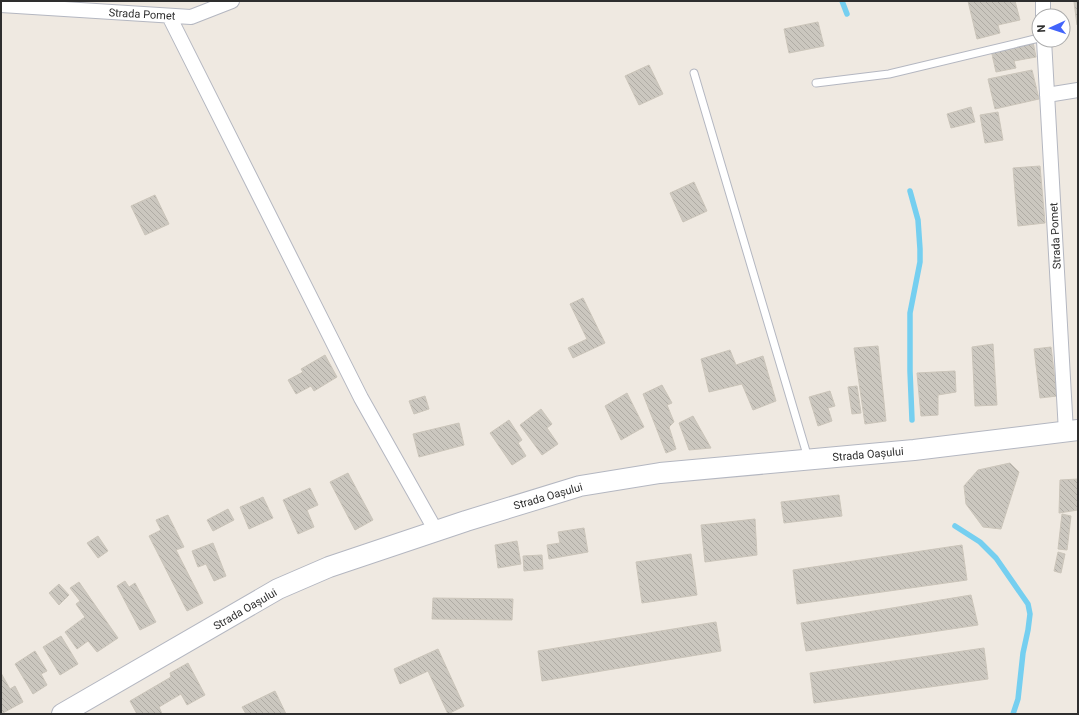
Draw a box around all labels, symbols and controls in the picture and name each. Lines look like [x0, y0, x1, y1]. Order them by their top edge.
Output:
street label: Strada Pomet [108, 6, 176, 23]
north arrow [1031, 8, 1071, 48]
text: N [1035, 24, 1048, 33]
street label: Strada Pomet [1047, 202, 1064, 270]
street label: Strada Oașului [832, 445, 904, 464]
street label: Strada Oașului [512, 480, 584, 513]
street label: Strada Oașului [211, 586, 279, 633]

